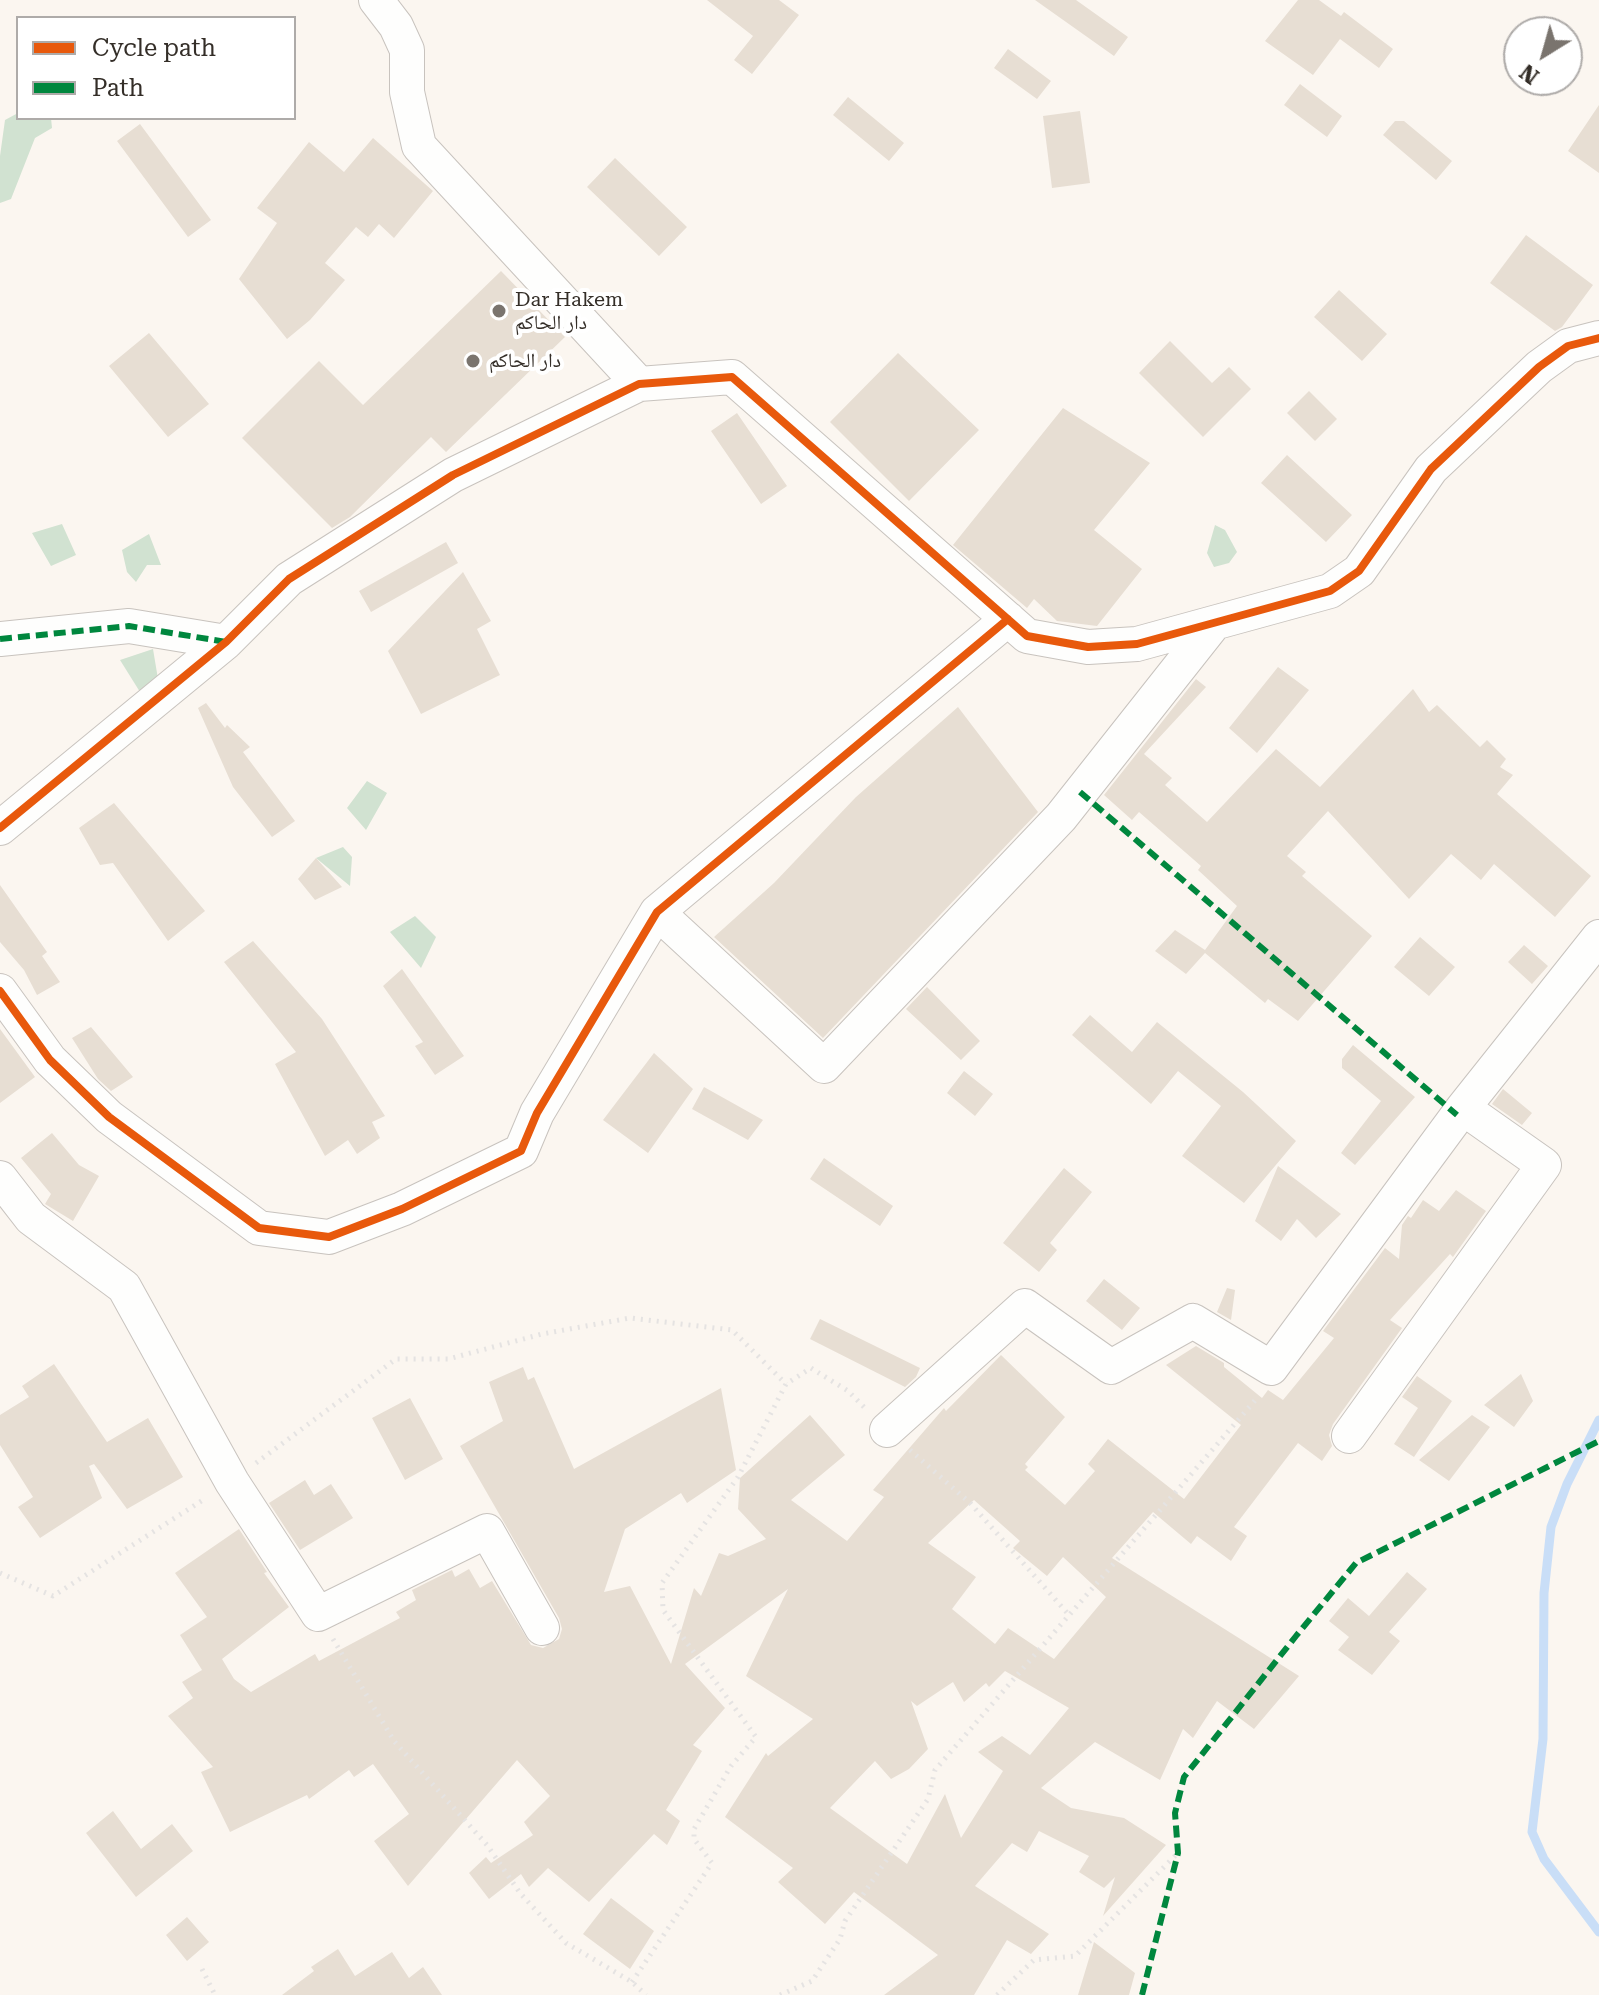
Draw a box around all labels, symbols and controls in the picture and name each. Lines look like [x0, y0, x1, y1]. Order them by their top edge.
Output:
legend [16, 16, 296, 120]
north arrow [1503, 16, 1583, 96]
text: Cycle path [92, 34, 216, 62]
text: N [1515, 59, 1544, 89]
text: Path [92, 74, 144, 102]
place label: Dar Hakem دار الحاكم [515, 288, 623, 335]
marker: Dar Hakem دار الحاكم [490, 302, 508, 320]
place label: دار الحاكم [489, 349, 561, 373]
marker: دار الحاكم [464, 352, 482, 370]

